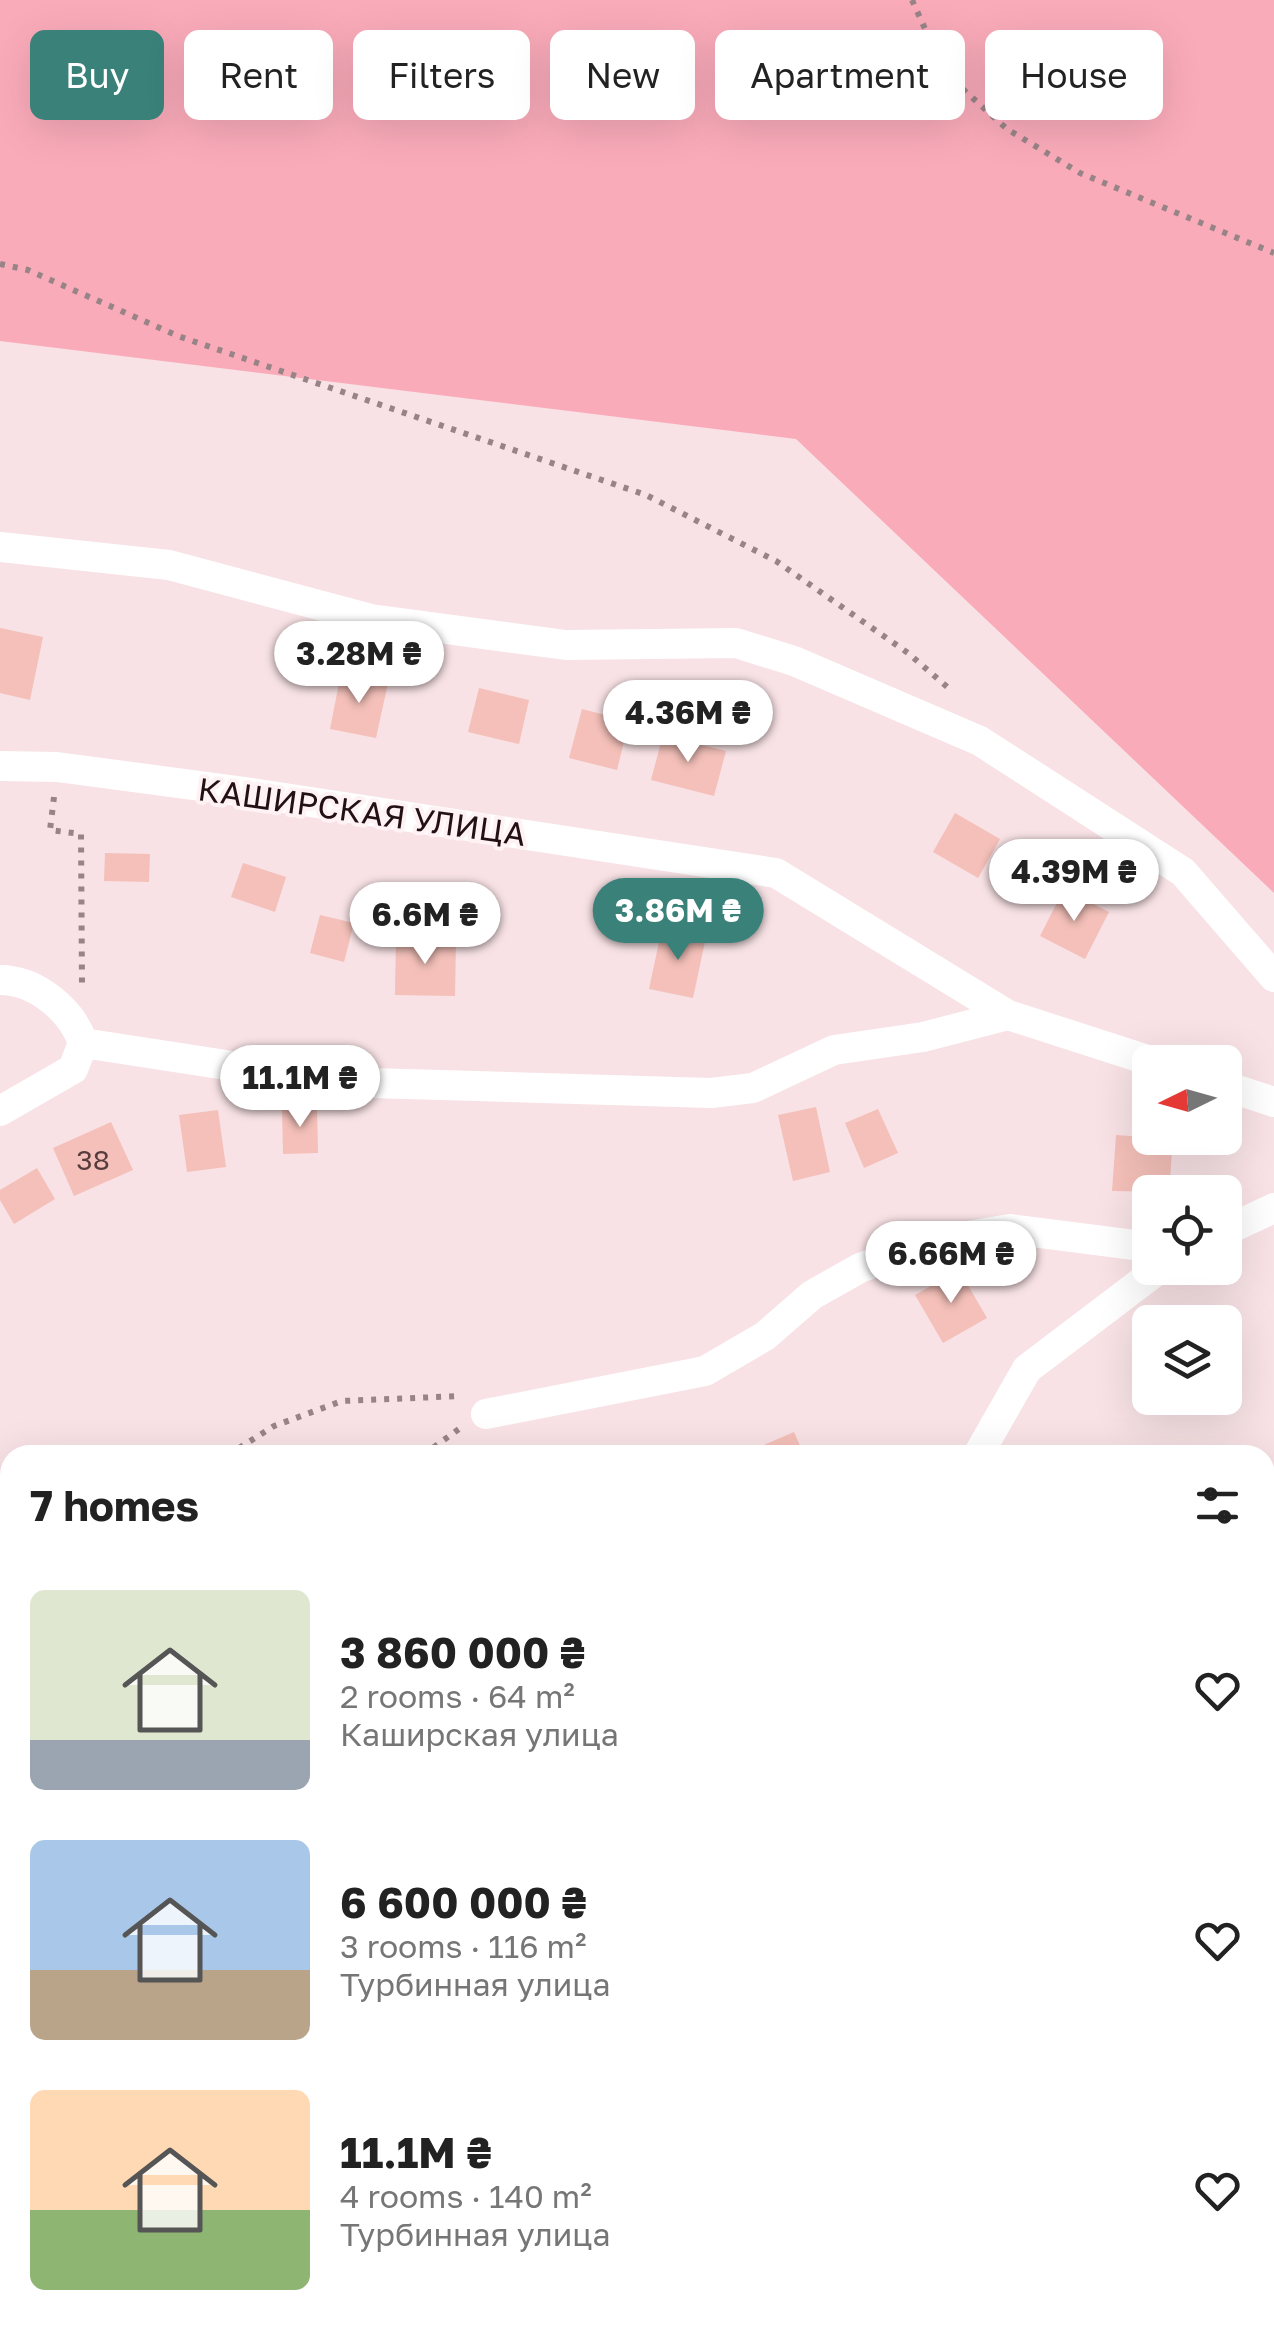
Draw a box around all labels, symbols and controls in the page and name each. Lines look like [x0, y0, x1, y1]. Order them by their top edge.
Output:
chip: Buy [30, 30, 164, 120]
chip: Rent [184, 30, 333, 120]
chip: Filters [353, 30, 530, 120]
chip: New [550, 30, 695, 120]
chip: Apartment [715, 30, 965, 120]
chip: House [985, 30, 1163, 120]
pin: 3.28M ₴ [267, 621, 451, 706]
text: 3.28M ₴ [296, 634, 422, 672]
pin: 4.36M ₴ [596, 680, 780, 765]
text: 4.36M ₴ [625, 693, 751, 731]
street label: КАШИРСКАЯ УЛИЦА [196, 769, 528, 853]
pin: 4.39M ₴ [982, 839, 1166, 924]
text: 4.39M ₴ [1011, 852, 1137, 890]
pin: 3.86M ₴ [586, 878, 770, 963]
pin: 6.6M ₴ [344, 882, 506, 967]
text: 3.86M ₴ [615, 891, 741, 929]
text: 6.6M ₴ [372, 895, 478, 933]
pin: 11.1M ₴ [208, 1045, 392, 1130]
north arrow [1132, 1045, 1242, 1155]
map controls [1132, 1045, 1242, 1415]
text: 11.1M ₴ [242, 1058, 358, 1096]
house number: 38 [76, 1143, 110, 1176]
button: locate [1132, 1175, 1242, 1285]
pin: 6.66M ₴ [859, 1221, 1043, 1306]
text: 6.66M ₴ [887, 1234, 1015, 1272]
button: layers [1132, 1305, 1242, 1415]
icon: filters [1190, 1478, 1245, 1533]
text: 7 homes [30, 1480, 199, 1530]
text: 3 860 000 ₴ [340, 1627, 586, 1677]
icon: home [110, 1630, 230, 1750]
icon: heart [1190, 1663, 1245, 1718]
text: 2 rooms · 64 m² [340, 1677, 575, 1715]
text: Каширская улица [340, 1715, 619, 1753]
text: 6 600 000 ₴ [340, 1877, 587, 1927]
icon: home [110, 1880, 230, 2000]
icon: heart [1190, 1913, 1245, 1968]
text: 3 rooms · 116 m² [340, 1927, 586, 1965]
text: Турбинная улица [340, 1965, 611, 2003]
text: 11.1M ₴ [340, 2127, 492, 2177]
icon: home [110, 2130, 230, 2250]
icon: heart [1190, 2163, 1245, 2218]
text: 4 rooms · 140 m² [340, 2177, 592, 2215]
text: Турбинная улица [340, 2215, 611, 2253]

